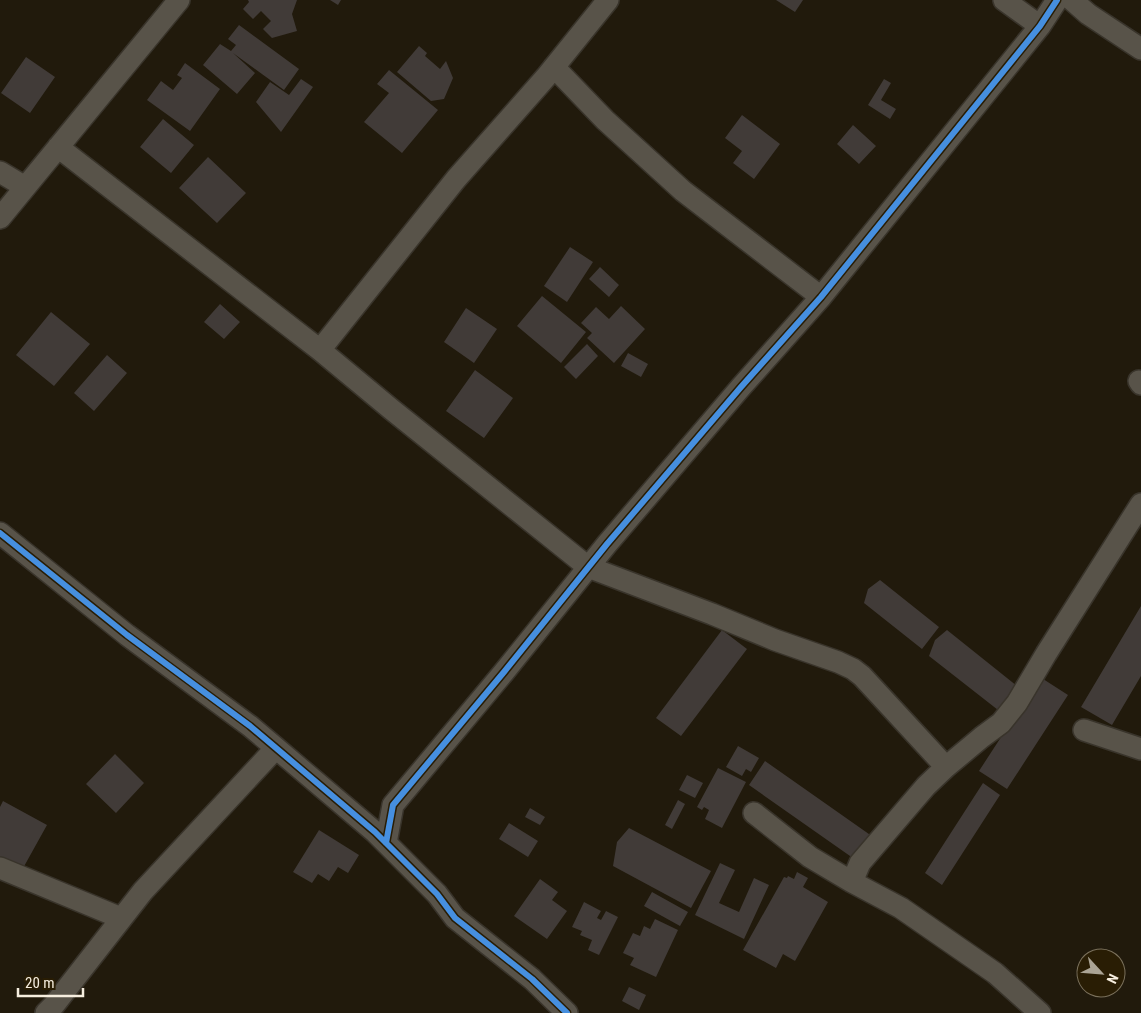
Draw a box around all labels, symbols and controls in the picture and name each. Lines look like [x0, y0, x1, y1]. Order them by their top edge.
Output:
north arrow [1076, 948, 1126, 998]
scale bar [18, 966, 82, 998]
text: N [1104, 971, 1122, 986]
text: 20 m [25, 974, 55, 992]

